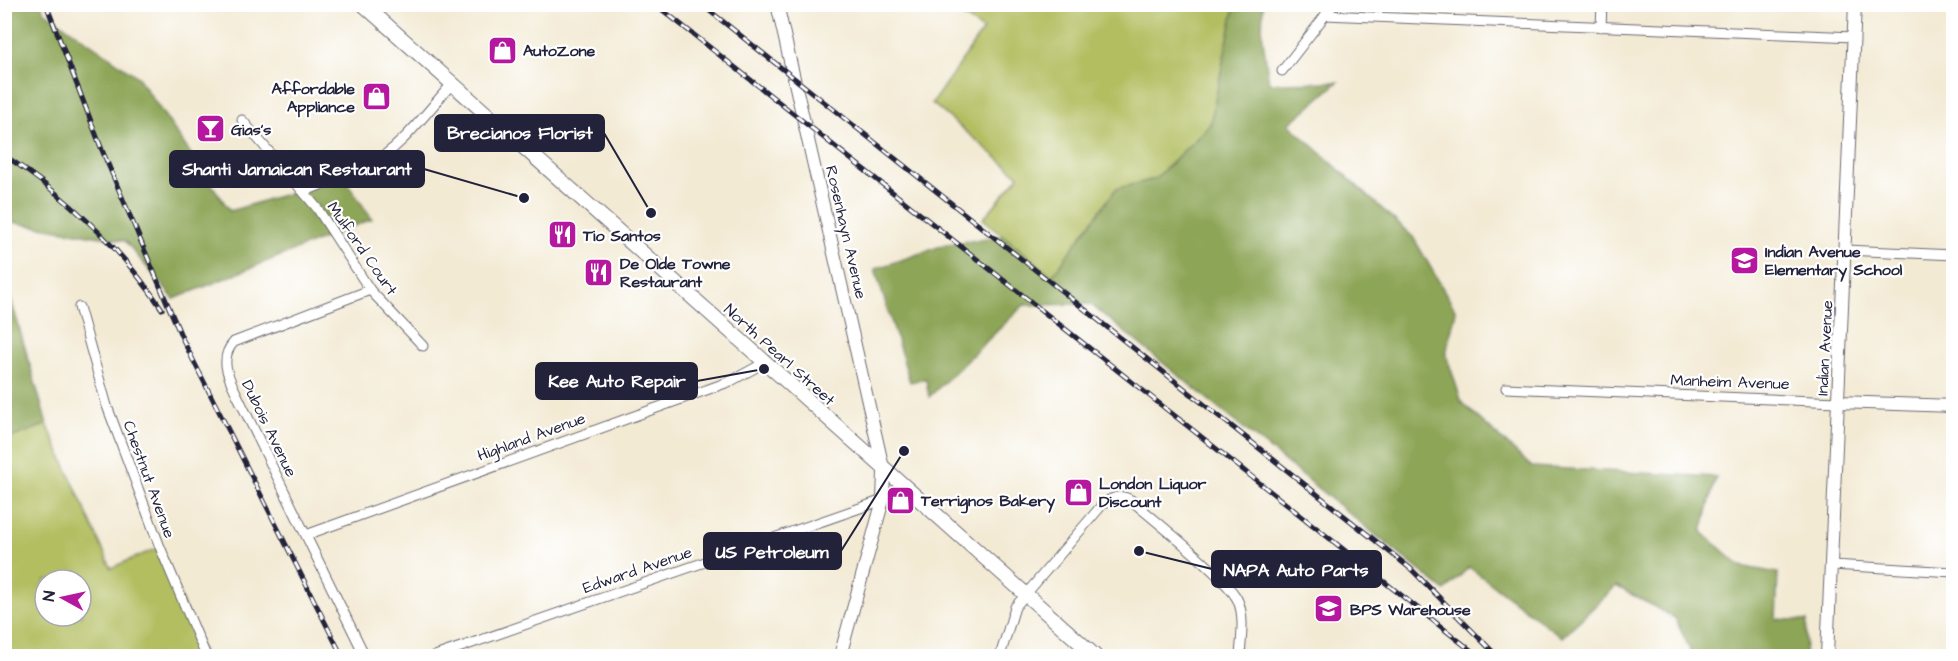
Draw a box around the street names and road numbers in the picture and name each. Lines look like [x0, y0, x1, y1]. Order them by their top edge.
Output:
street label: Rosenhayn Avenue [819, 163, 872, 302]
street label: Mulford Court [322, 197, 403, 300]
street label: North Pearl Street [719, 299, 840, 411]
street label: Indian Avenue [1812, 299, 1839, 396]
street label: Manheim Avenue [1670, 369, 1790, 395]
street label: Dubois Avenue [236, 376, 302, 481]
street label: Highland Avenue [474, 407, 589, 468]
street label: Chestnut Avenue [118, 418, 181, 541]
street label: Edward Avenue [580, 541, 695, 599]

